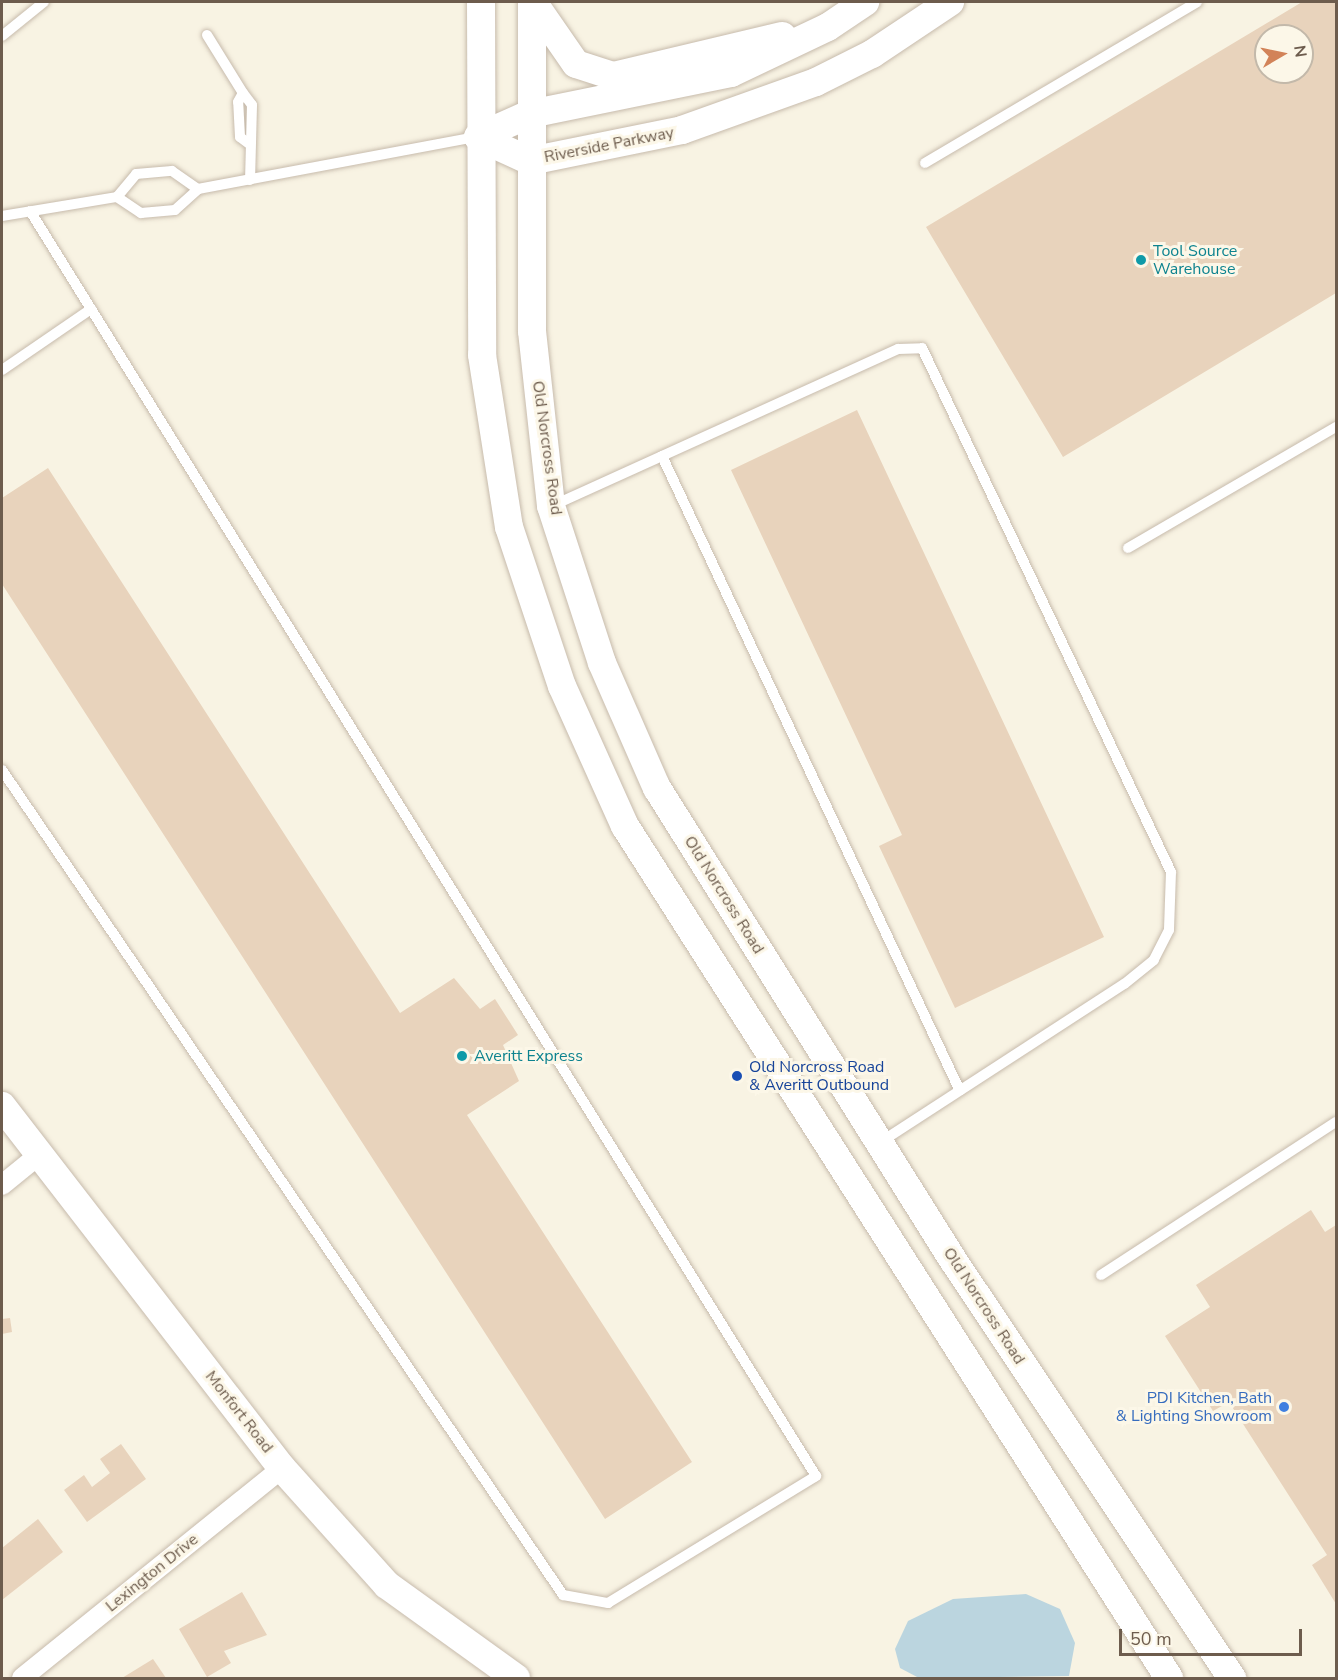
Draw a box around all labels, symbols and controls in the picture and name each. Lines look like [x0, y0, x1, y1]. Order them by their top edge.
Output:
north arrow [1254, 24, 1314, 84]
text: N [1288, 44, 1312, 59]
street label: Riverside Parkway [543, 123, 675, 167]
place label: Tool Source Warehouse [1153, 241, 1237, 279]
marker: Tool Source Warehouse [1134, 253, 1148, 267]
street label: Old Norcross Road [528, 380, 566, 516]
street label: Old Norcross Road [680, 833, 768, 957]
place label: Averitt Express [474, 1046, 583, 1066]
marker: Averitt Express [455, 1049, 469, 1063]
place label: Old Norcross Road & Averitt Outbound [749, 1057, 889, 1095]
marker: Old Norcross Road & Averitt Outbound [730, 1069, 744, 1083]
street label: Old Norcross Road [939, 1244, 1029, 1368]
street label: Monfort Road [201, 1367, 277, 1457]
place label: PDI Kitchen, Bath & Lighting Showroom [1116, 1388, 1272, 1426]
marker: PDI Kitchen, Bath & Lighting Showroom [1277, 1400, 1291, 1414]
street label: Lexington Drive [102, 1530, 202, 1616]
scale bar [1122, 1617, 1305, 1655]
text: 50 m [1130, 1627, 1172, 1651]

